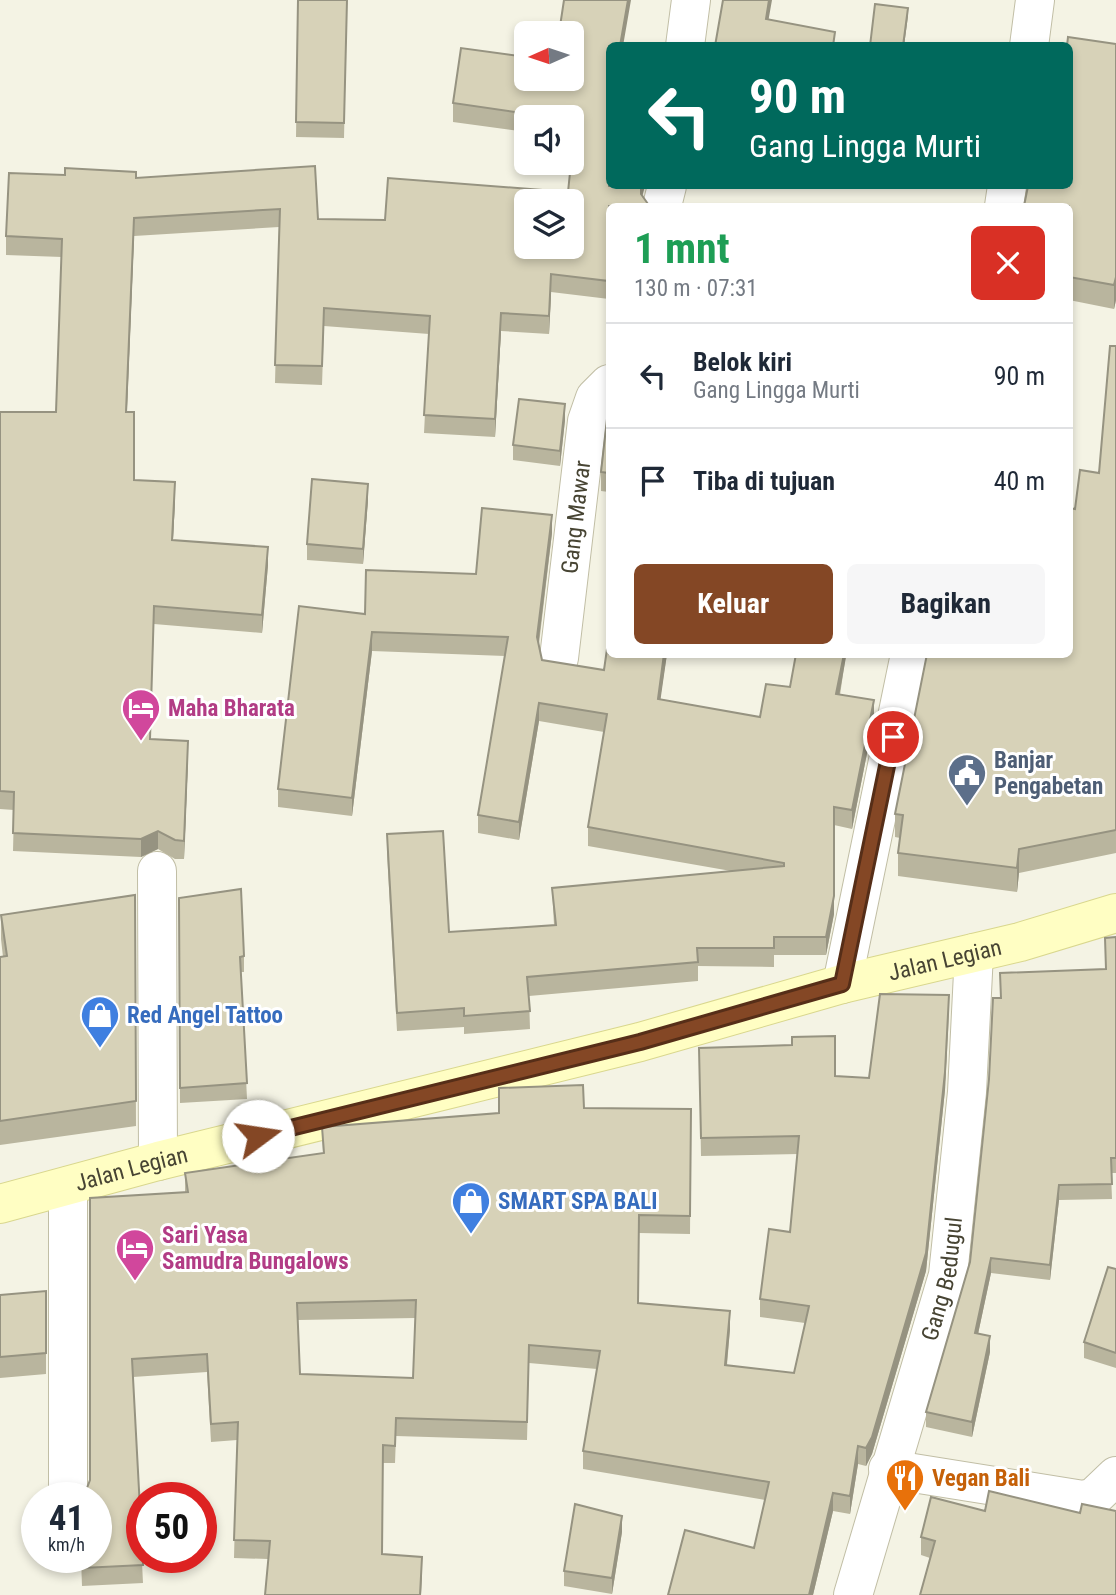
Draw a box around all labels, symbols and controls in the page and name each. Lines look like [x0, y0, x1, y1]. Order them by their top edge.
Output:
north arrow [514, 21, 584, 91]
map controls [514, 21, 584, 259]
text: 90 m [749, 68, 846, 125]
icon: left [634, 70, 725, 161]
button: sound [514, 105, 584, 175]
text: Gang Lingga Murti [749, 127, 981, 165]
button: layers [514, 189, 584, 259]
text: 1 mnt [634, 224, 730, 273]
button: close [971, 226, 1045, 300]
text: 130 m · 07:31 [634, 275, 758, 302]
text: Belok kiri [693, 347, 792, 377]
icon: left [634, 357, 672, 395]
text: 90 m [994, 361, 1045, 391]
text: Gang Lingga Murti [693, 377, 860, 404]
street label: Gang Mawar [556, 459, 596, 575]
icon: arrive [634, 462, 672, 500]
text: Tiba di tujuan [693, 466, 835, 496]
text: 40 m [994, 466, 1045, 496]
button: Keluar [634, 564, 833, 644]
button: Bagikan [847, 564, 1045, 644]
hotel icon: Maha Bharata [120, 687, 162, 742]
place label: Maha Bharata [168, 695, 295, 722]
pin [863, 707, 923, 767]
icon: arrive [874, 718, 912, 756]
place label: Banjar Pengabetan [994, 747, 1103, 800]
public building icon: Banjar Pengabetan [946, 752, 988, 807]
street label: Jalan Legian [886, 933, 1004, 986]
shop icon: Red Angel Tattoo [79, 994, 121, 1049]
place label: Red Angel Tattoo [127, 1002, 283, 1029]
position arrow [221, 1099, 295, 1173]
street label: Jalan Legian [72, 1141, 190, 1196]
shop icon: SMART SPA BALI [450, 1180, 492, 1235]
place label: SMART SPA BALI [498, 1188, 657, 1215]
street label: Gang Bedugul [916, 1216, 967, 1344]
place label: Sari Yasa Samudra Bungalows [162, 1222, 349, 1275]
hotel icon: Sari Yasa Samudra Bungalows [114, 1227, 156, 1282]
restaurant icon: Vegan Bali [884, 1457, 926, 1512]
place label: Vegan Bali [932, 1465, 1030, 1492]
speed limit sign: 50 [126, 1482, 217, 1573]
text: 41 [49, 1498, 84, 1539]
text: km/h [48, 1534, 85, 1555]

